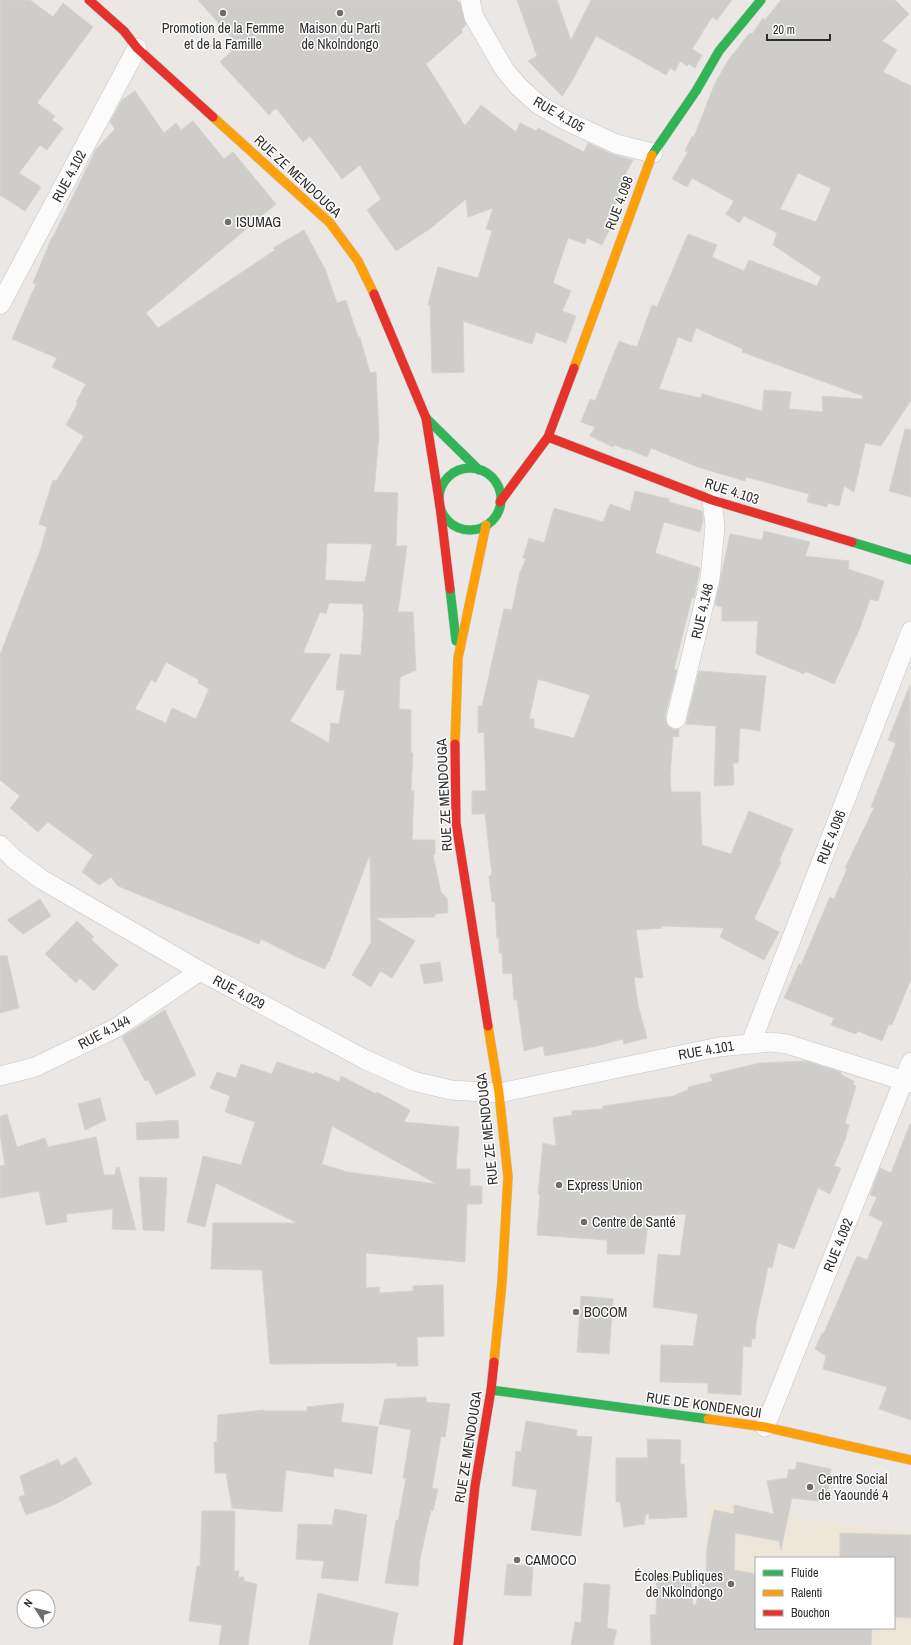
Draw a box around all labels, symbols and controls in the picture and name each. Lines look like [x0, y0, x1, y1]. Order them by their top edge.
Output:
marker: Promotion de la Femme et de la Famille [218, 8, 228, 18]
marker: Maison du Parti de Nkolndongo [335, 8, 345, 18]
scale bar [767, 16, 830, 42]
place label: Promotion de la Femme et de la Famille [162, 19, 284, 53]
place label: Maison du Parti de Nkolndongo [299, 19, 381, 53]
text: 20 m [773, 22, 795, 38]
street label: RUE 4.105 [530, 92, 588, 136]
street label: RUE ZE MENDOUGA [251, 131, 346, 221]
street label: RUE 4.102 [48, 147, 90, 205]
street label: RUE 4.098 [601, 174, 637, 232]
place label: ISUMAG [236, 213, 281, 231]
marker: ISUMAG [223, 217, 233, 227]
street label: RUE 4.103 [703, 474, 761, 508]
street label: RUE 4.148 [687, 582, 717, 640]
street label: RUE ZE MENDOUGA [432, 738, 456, 852]
street label: RUE 4.096 [813, 808, 849, 866]
street label: RUE 4.029 [210, 971, 268, 1013]
street label: RUE 4.144 [75, 1011, 134, 1053]
street label: RUE 4.101 [677, 1036, 736, 1064]
street label: RUE ZE MENDOUGA [472, 1072, 502, 1186]
place label: Express Union [567, 1176, 642, 1194]
marker: Express Union [554, 1180, 564, 1190]
place label: Centre de Santé [592, 1213, 676, 1231]
street label: RUE 4.092 [819, 1216, 857, 1274]
marker: Centre de Santé [579, 1217, 589, 1227]
place label: BOCOM [584, 1303, 627, 1321]
marker: BOCOM [571, 1307, 581, 1317]
street label: RUE DE KONDENGUI [645, 1388, 763, 1422]
street label: RUE ZE MENDOUGA [450, 1390, 486, 1504]
place label: Centre Social de Yaoundé 4 [818, 1470, 889, 1504]
marker: Centre Social de Yaoundé 4 [805, 1482, 815, 1492]
place label: CAMOCO [525, 1551, 577, 1569]
marker: CAMOCO [512, 1555, 522, 1565]
legend [755, 1557, 895, 1629]
text: Fluide [791, 1565, 818, 1581]
place label: Écoles Publiques de Nkolndongo [634, 1567, 723, 1601]
marker: Écoles Publiques de Nkolndongo [726, 1579, 736, 1589]
text: Ralenti [791, 1585, 822, 1601]
north arrow [16, 1589, 56, 1629]
text: N [20, 1596, 35, 1610]
text: Bouchon [791, 1605, 830, 1621]

